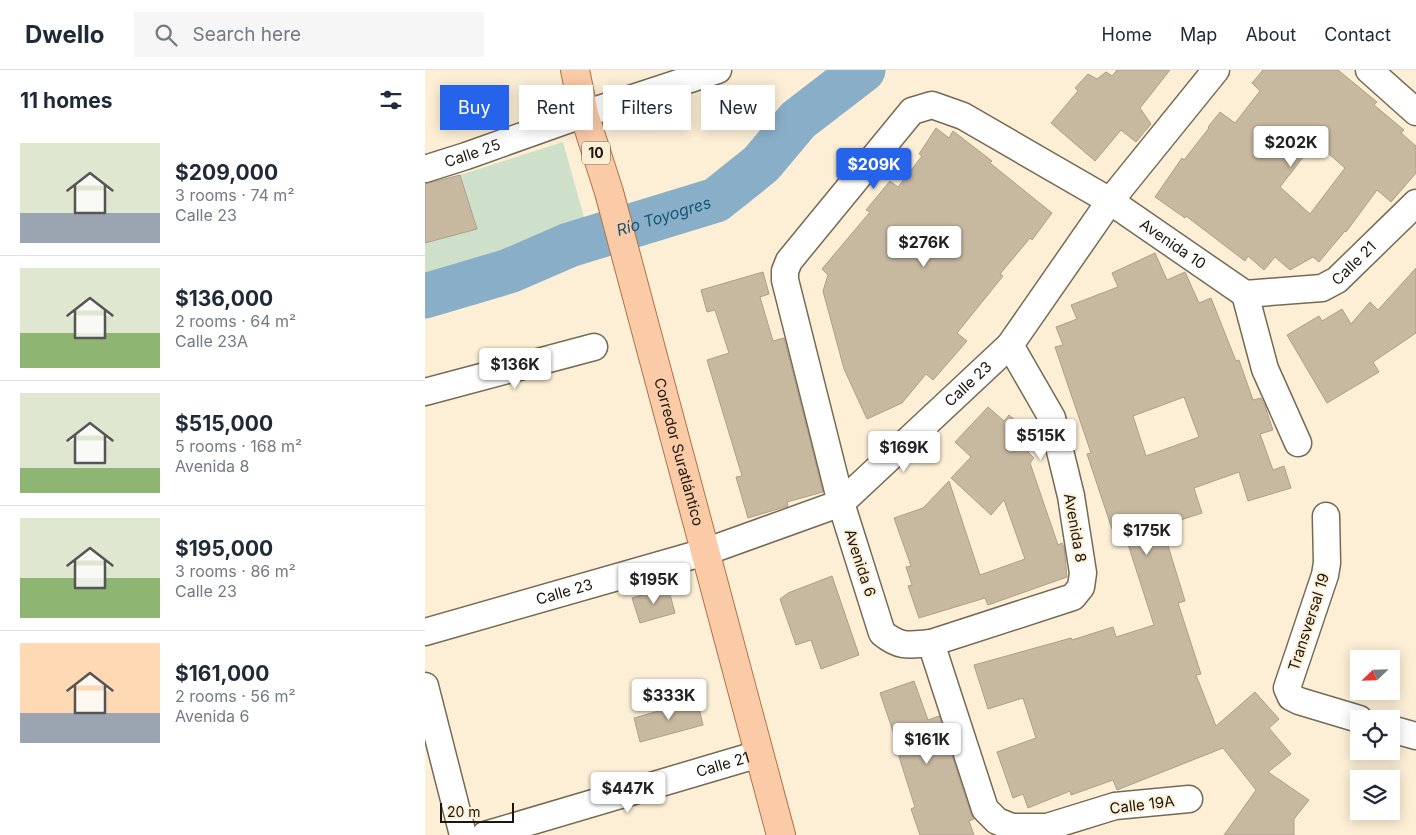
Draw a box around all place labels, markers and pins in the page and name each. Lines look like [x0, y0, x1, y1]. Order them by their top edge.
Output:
pin: $202K [1256, 126, 1326, 168]
pin: $209K [839, 148, 909, 190]
pin: $276K [889, 226, 959, 268]
pin: $136K [480, 348, 550, 390]
pin: $515K [1006, 418, 1076, 461]
pin: $169K [869, 430, 939, 473]
pin: $175K [1112, 514, 1182, 556]
pin: $195K [619, 562, 689, 605]
pin: $333K [634, 678, 704, 721]
pin: $161K [892, 722, 962, 765]
pin: $447K [593, 772, 663, 814]

